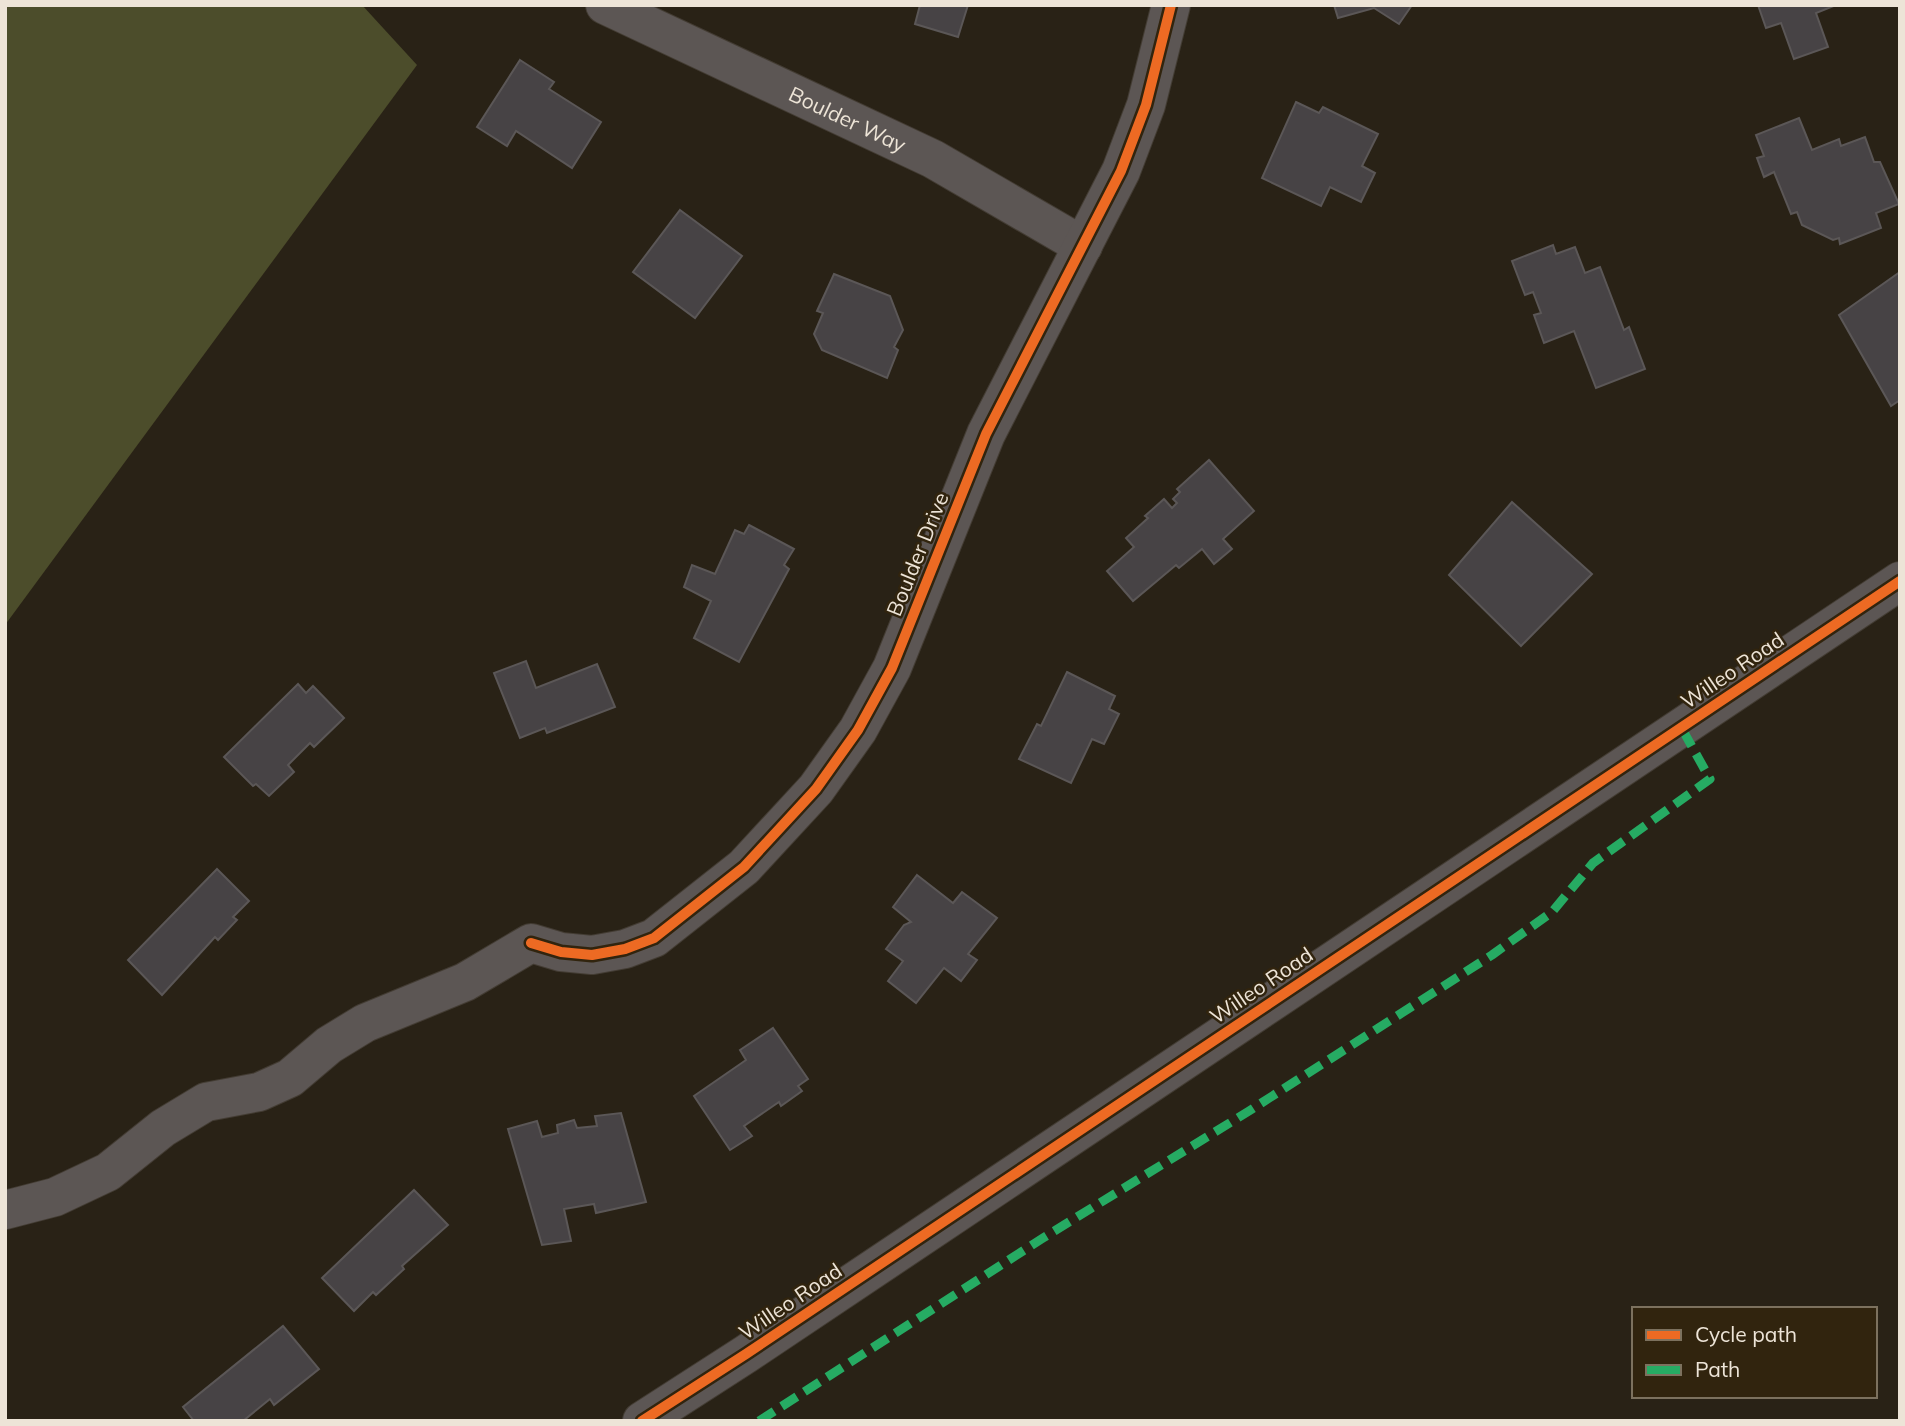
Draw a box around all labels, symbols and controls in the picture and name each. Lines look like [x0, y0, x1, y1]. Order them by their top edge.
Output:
street label: Boulder Way [785, 80, 910, 158]
street label: Boulder Drive [880, 488, 954, 620]
street label: Willeo Road [1676, 626, 1788, 714]
street label: Willeo Road [1205, 941, 1317, 1029]
street label: Willeo Road [734, 1257, 846, 1345]
legend [1632, 1307, 1877, 1398]
text: Cycle path [1695, 1321, 1797, 1347]
text: Path [1695, 1356, 1740, 1382]

